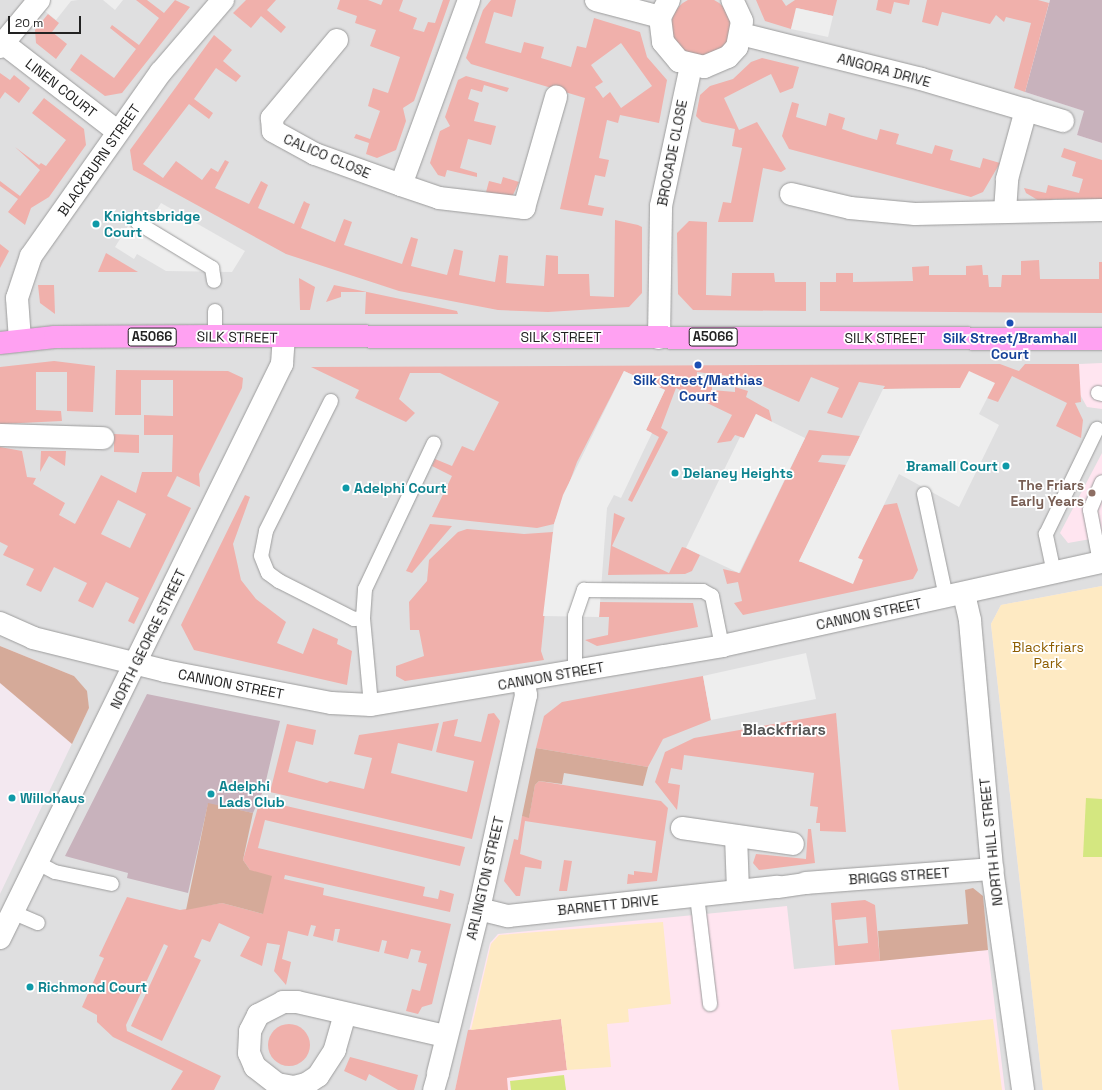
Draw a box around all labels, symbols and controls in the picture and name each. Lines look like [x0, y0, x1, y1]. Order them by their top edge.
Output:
scale bar [10, 8, 83, 34]
text: 20 m [15, 15, 43, 31]
street label: ANGORA DRIVE [835, 49, 933, 91]
street label: LINEN COURT [22, 55, 100, 121]
street label: BROCADE CLOSE [653, 98, 691, 208]
street label: BLACKBURN STREET [54, 101, 144, 219]
street label: CALICO CLOSE [281, 130, 373, 182]
place label: Knightsbridge Court [104, 208, 200, 240]
marker: Knightsbridge Court [91, 219, 101, 229]
marker: Silk Street/Bramhall Court [1005, 318, 1015, 328]
road number: A5066 [127, 326, 177, 348]
road number: A5066 [688, 326, 738, 348]
street label: SILK STREET [196, 328, 278, 346]
street label: SILK STREET [520, 329, 602, 345]
street label: SILK STREET [844, 330, 926, 346]
place label: Silk Street/Bramhall Court [943, 330, 1077, 362]
marker: Silk Street/Mathias Court [693, 360, 703, 370]
place label: Silk Street/Mathias Court [633, 372, 763, 404]
place label: Bramall Court [906, 458, 998, 474]
marker: Bramall Court [1001, 461, 1011, 471]
place label: Delaney Heights [683, 465, 793, 481]
marker: Delaney Heights [670, 468, 680, 478]
place label: The Friars Early Years [1010, 477, 1084, 510]
place label: Adelphi Court [354, 480, 447, 496]
marker: Adelphi Court [341, 483, 351, 493]
marker: The Friars Early Years [1087, 488, 1097, 498]
street label: NORTH GEORGE STREET [107, 566, 189, 712]
street label: CANNON STREET [815, 595, 923, 633]
park label: Blackfriars Park [1012, 639, 1084, 672]
street label: CANNON STREET [496, 658, 606, 694]
street label: CANNON STREET [176, 665, 286, 703]
district label: Blackfriars [742, 720, 826, 740]
street label: NORTH HILL STREET [976, 777, 1006, 907]
place label: Adelphi Lads Club [219, 778, 285, 810]
marker: Adelphi Lads Club [206, 789, 216, 799]
place label: Willohaus [20, 790, 85, 806]
marker: Willohaus [7, 793, 17, 803]
street label: ARLINGTON STREET [463, 815, 507, 941]
street label: BRIGGS STREET [848, 864, 950, 888]
street label: BARNETT DRIVE [556, 891, 660, 919]
place label: Richmond Court [38, 979, 147, 995]
marker: Richmond Court [25, 982, 35, 992]

